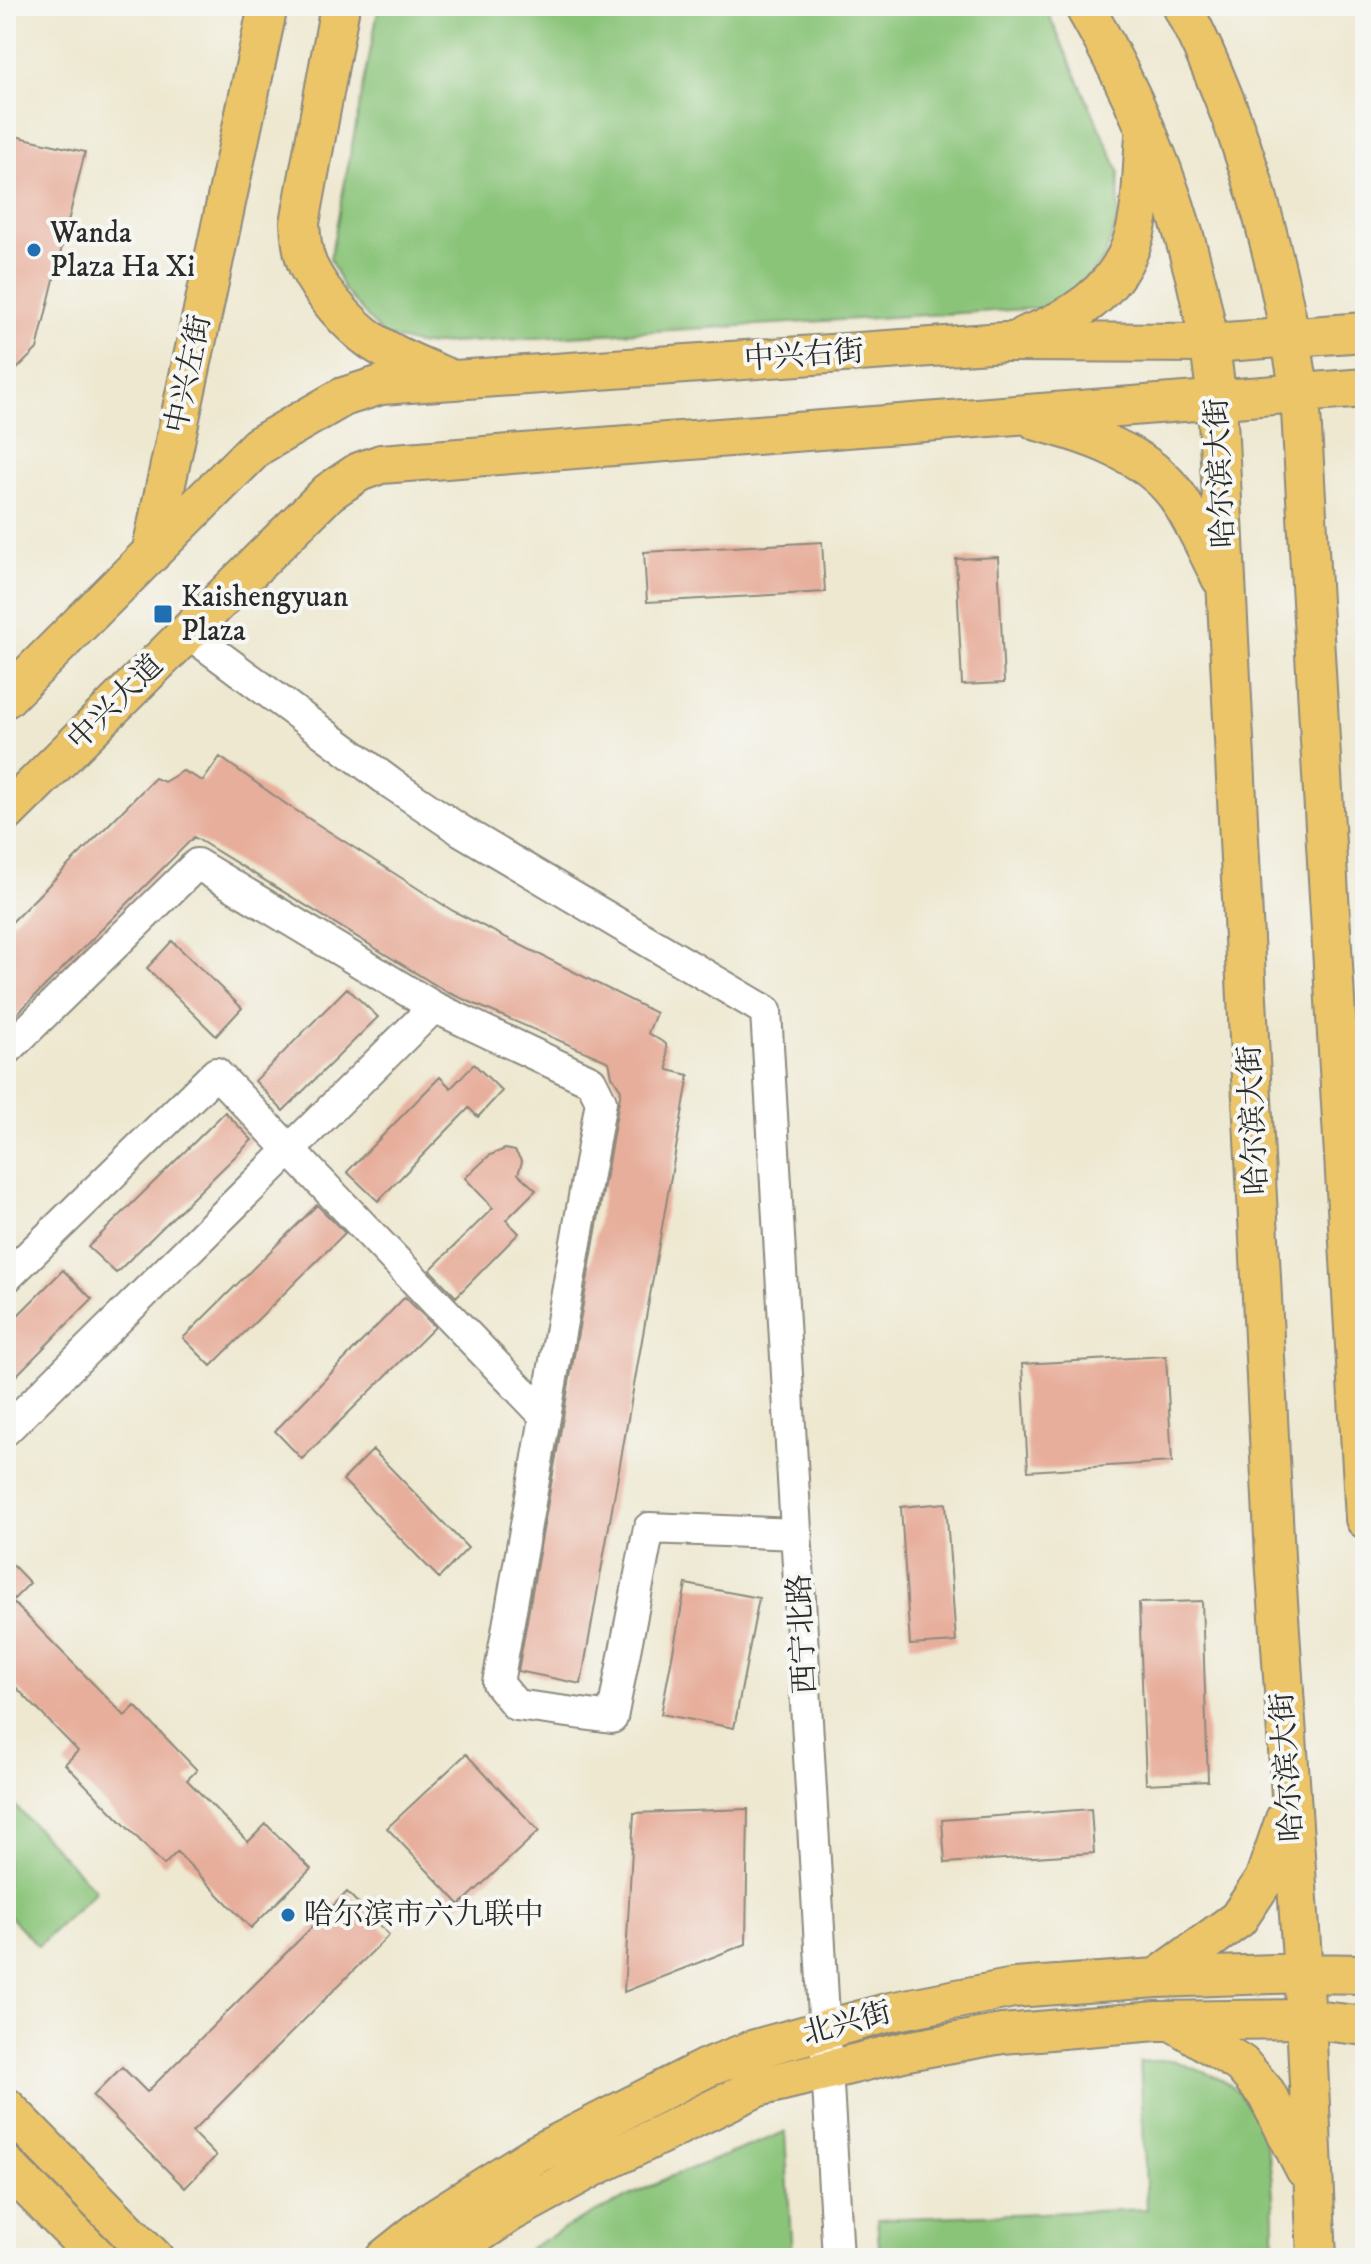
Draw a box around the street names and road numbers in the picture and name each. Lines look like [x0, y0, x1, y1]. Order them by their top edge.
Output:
street label: 中兴左街 [158, 311, 220, 437]
street label: 中兴右街 [743, 333, 865, 379]
street label: 哈尔滨大街 [1199, 397, 1243, 549]
street label: 中兴大道 [60, 647, 172, 759]
street label: 哈尔滨大街 [1232, 1044, 1276, 1196]
street label: 西宁北路 [781, 1573, 825, 1695]
street label: 哈尔滨大街 [1264, 1691, 1312, 1843]
street label: 北兴街 [799, 1994, 895, 2054]

